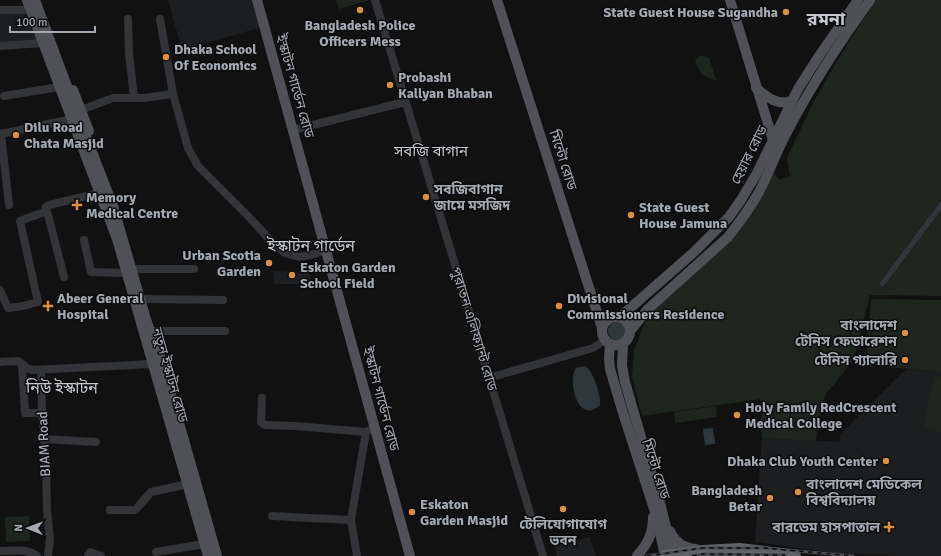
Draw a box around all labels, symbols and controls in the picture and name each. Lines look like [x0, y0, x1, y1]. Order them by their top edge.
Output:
place label: State Guest House Sugandha [603, 4, 778, 21]
marker: Bangladesh Police Officers Mess [355, 5, 365, 15]
marker: State Guest House Sugandha [781, 7, 791, 17]
scale bar [10, 8, 95, 34]
district label: রমনা [806, 8, 846, 30]
text: 100 m [16, 15, 48, 30]
place label: Bangladesh Police Officers Mess [305, 17, 416, 50]
street label: ইস্কাটন গার্ডেন রোড [272, 31, 319, 141]
place label: Dhaka School Of Economics [174, 41, 257, 74]
marker: Dhaka School Of Economics [161, 52, 171, 62]
place label: Probashi Kallyan Bhaban [398, 69, 493, 102]
marker: Probashi Kallyan Bhaban [385, 80, 395, 90]
place label: Dilu Road Chata Masjid [24, 119, 104, 152]
street label: হেয়ার রোড [727, 122, 771, 187]
street label: মিন্টো রোড [545, 127, 581, 193]
marker: Dilu Road Chata Masjid [11, 130, 21, 140]
district label: সবজি বাগান [393, 142, 469, 160]
place label: সবজিবাগান জামে মসজিদ [433, 181, 511, 214]
place label: Memory Medical Centre [86, 189, 178, 222]
marker: সবজিবাগান জামে মসজিদ [421, 192, 431, 202]
marker: Memory Medical Centre [71, 199, 83, 211]
place label: State Guest House Jamuna [639, 199, 727, 232]
marker: State Guest House Jamuna [626, 210, 636, 220]
district label: ইস্কাটন গার্ডেন [266, 236, 355, 256]
place label: Urban Scotia Garden [182, 247, 261, 280]
marker: Urban Scotia Garden [264, 258, 274, 268]
place label: Eskaton Garden School Field [300, 259, 396, 292]
street label: পুরাতন এলিফ্যান্ট রোড [447, 265, 501, 394]
marker: Eskaton Garden School Field [287, 270, 297, 280]
place label: Abeer General Hospital [57, 290, 144, 323]
place label: Divisional Commissioners Residence [567, 290, 724, 323]
marker: Abeer General Hospital [42, 300, 54, 312]
marker: Divisional Commissioners Residence [554, 301, 564, 311]
place label: বাংলাদেশ টেনিস ফেডারেশন [795, 317, 898, 350]
street label: নতুন ইস্কাটন রোড [148, 325, 192, 425]
marker: বাংলাদেশ টেনিস ফেডারেশন [900, 328, 910, 338]
street label: ইস্কাটন গার্ডেন রোড [359, 344, 404, 454]
place label: টেনিস গ্যালারি [814, 352, 898, 369]
marker: টেনিস গ্যালারি [900, 355, 910, 365]
district label: নিউ ইস্কাটন [25, 378, 98, 398]
place label: Holy Family RedCrescent Medical College [745, 399, 897, 432]
marker: Holy Family RedCrescent Medical College [732, 410, 742, 420]
street label: BIAM Road [34, 411, 54, 477]
street label: মিন্টো রোড [638, 436, 674, 502]
place label: Dhaka Club Youth Center [727, 453, 878, 470]
marker: Dhaka Club Youth Center [881, 456, 891, 466]
place label: বাংলাদেশ মেডিকেল বিশ্ববিদ্যালয় [805, 476, 922, 509]
place label: Bangladesh Betar [691, 482, 762, 515]
marker: বাংলাদেশ মেডিকেল বিশ্ববিদ্যালয় [793, 487, 803, 497]
marker: Bangladesh Betar [765, 493, 775, 503]
place label: Eskaton Garden Masjid [420, 496, 509, 529]
marker: টেলিযোগাযোগ ভবন [558, 504, 568, 514]
marker: Eskaton Garden Masjid [407, 507, 417, 517]
north arrow [8, 508, 48, 548]
place label: টেলিযোগাযোগ ভবন [519, 516, 607, 549]
place label: বারডেম হাসপাতাল [771, 519, 880, 536]
marker: বারডেম হাসপাতাল [883, 521, 895, 533]
text: N [12, 524, 25, 532]

